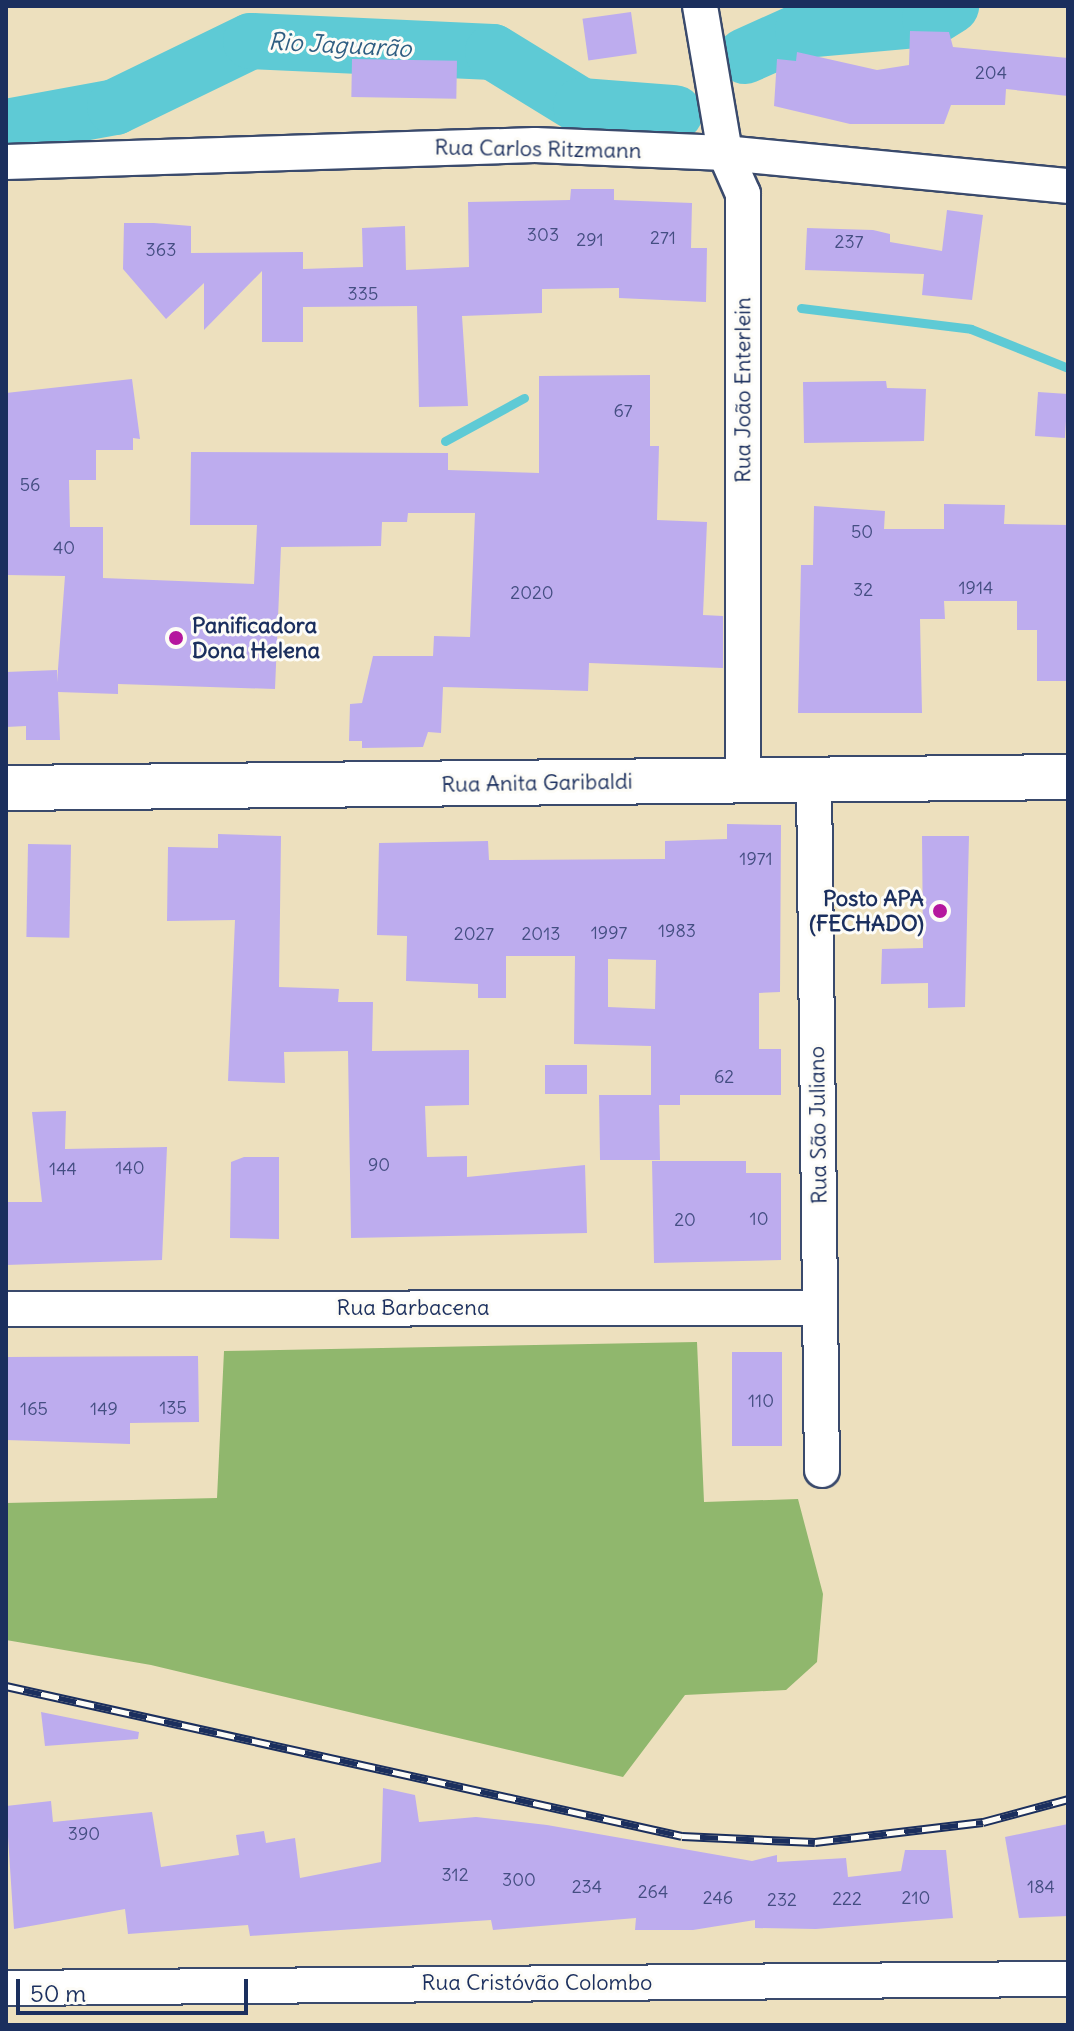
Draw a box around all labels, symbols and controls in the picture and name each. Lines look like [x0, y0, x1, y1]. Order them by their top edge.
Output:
water label: Rio Jaguarão [268, 27, 412, 63]
house number: 204 [975, 62, 1007, 84]
street label: Rua Carlos Ritzmann [434, 134, 642, 164]
house number: 303 [527, 224, 559, 246]
house number: 271 [650, 227, 676, 249]
house number: 291 [576, 229, 604, 251]
house number: 237 [835, 231, 863, 253]
house number: 363 [146, 239, 176, 261]
house number: 335 [348, 283, 378, 305]
street label: Rua João Enterlein [730, 297, 756, 483]
house number: 67 [613, 400, 633, 422]
house number: 56 [20, 474, 40, 496]
house number: 50 [851, 521, 873, 543]
house number: 40 [53, 537, 75, 559]
house number: 1914 [958, 577, 994, 599]
house number: 32 [853, 579, 873, 601]
house number: 2020 [510, 582, 554, 604]
place label: Panificadora Dona Helena [192, 612, 320, 664]
marker: Panificadora Dona Helena [167, 629, 185, 647]
street label: Rua Anita Garibaldi [441, 768, 633, 798]
house number: 1971 [739, 848, 773, 870]
place label: Posto APA (FECHADO) [809, 885, 924, 936]
marker: Posto APA (FECHADO) [931, 902, 949, 920]
house number: 1983 [658, 920, 696, 942]
house number: 1997 [591, 922, 627, 944]
house number: 2027 [454, 923, 494, 945]
house number: 2013 [521, 923, 561, 945]
street label: Rua São Juliano [803, 1046, 833, 1204]
house number: 62 [714, 1066, 734, 1088]
house number: 90 [368, 1154, 390, 1176]
house number: 140 [115, 1157, 145, 1179]
house number: 144 [49, 1158, 77, 1180]
house number: 10 [750, 1208, 768, 1230]
house number: 20 [674, 1209, 696, 1231]
street label: Rua Barbacena [337, 1295, 489, 1321]
house number: 110 [748, 1390, 774, 1412]
house number: 135 [159, 1397, 187, 1419]
house number: 165 [20, 1398, 48, 1420]
house number: 149 [90, 1398, 118, 1420]
house number: 390 [68, 1823, 100, 1845]
house number: 312 [441, 1864, 469, 1886]
house number: 300 [502, 1869, 536, 1891]
house number: 234 [572, 1876, 602, 1898]
house number: 184 [1027, 1876, 1055, 1898]
house number: 264 [638, 1881, 668, 1903]
house number: 246 [703, 1887, 733, 1909]
house number: 210 [902, 1887, 930, 1909]
house number: 222 [832, 1888, 862, 1910]
house number: 232 [767, 1889, 797, 1911]
scale bar [20, 1963, 252, 2013]
street label: Rua Cristóvão Colombo [422, 1970, 652, 1996]
text: 50 m [30, 1978, 86, 2008]

